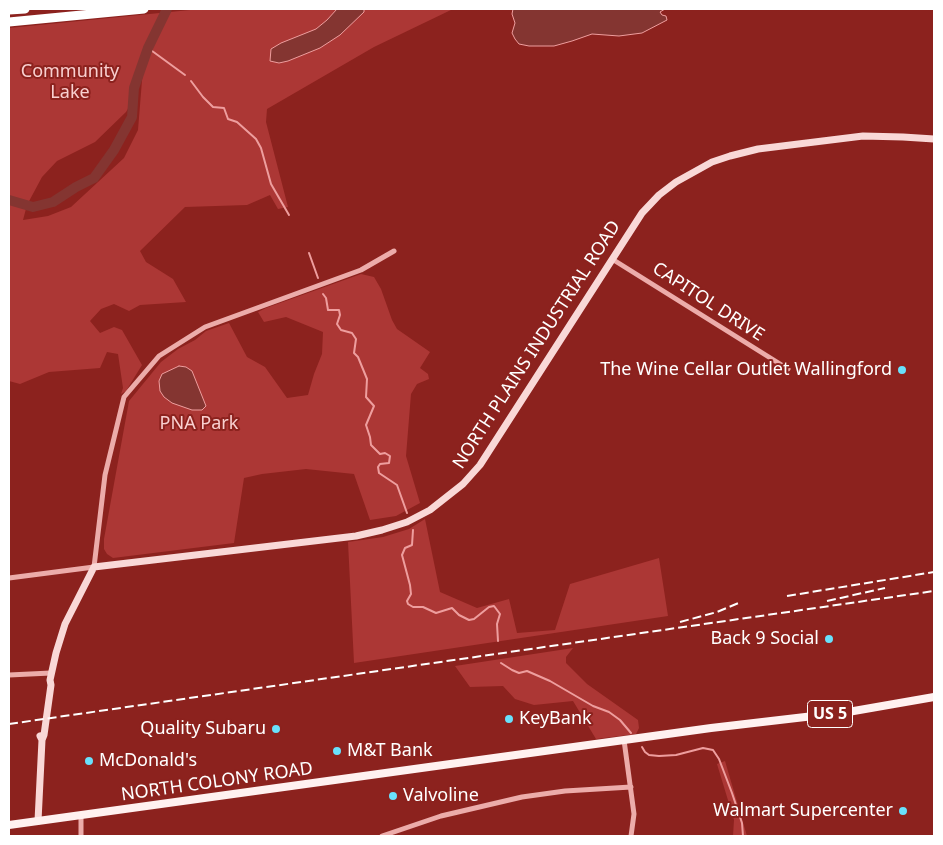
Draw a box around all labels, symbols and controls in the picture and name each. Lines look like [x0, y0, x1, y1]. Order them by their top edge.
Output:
park label: Community Lake [21, 61, 119, 104]
street label: NORTH PLAINS INDUSTRIAL ROAD [449, 217, 625, 473]
street label: CAPITOL DRIVE [648, 258, 768, 346]
place label: The Wine Cellar Outlet Wallingford [600, 359, 892, 381]
marker: The Wine Cellar Outlet Wallingford [896, 364, 908, 376]
park label: PNA Park [160, 413, 238, 435]
place label: Back 9 Social [710, 628, 819, 650]
marker: Back 9 Social [823, 633, 835, 645]
road number: US 5 [808, 701, 852, 728]
place label: KeyBank [519, 708, 592, 730]
marker: KeyBank [503, 713, 515, 725]
place label: Quality Subaru [140, 718, 266, 740]
marker: Quality Subaru [270, 723, 282, 735]
place label: M&T Bank [347, 740, 433, 762]
marker: M&T Bank [331, 745, 343, 757]
place label: McDonald's [99, 750, 197, 772]
marker: McDonald's [83, 755, 95, 767]
street label: NORTH COLONY ROAD [120, 758, 314, 806]
place label: Valvoline [403, 785, 479, 807]
marker: Valvoline [387, 790, 399, 802]
place label: Walmart Supercenter [713, 800, 893, 822]
marker: Walmart Supercenter [897, 805, 909, 817]

